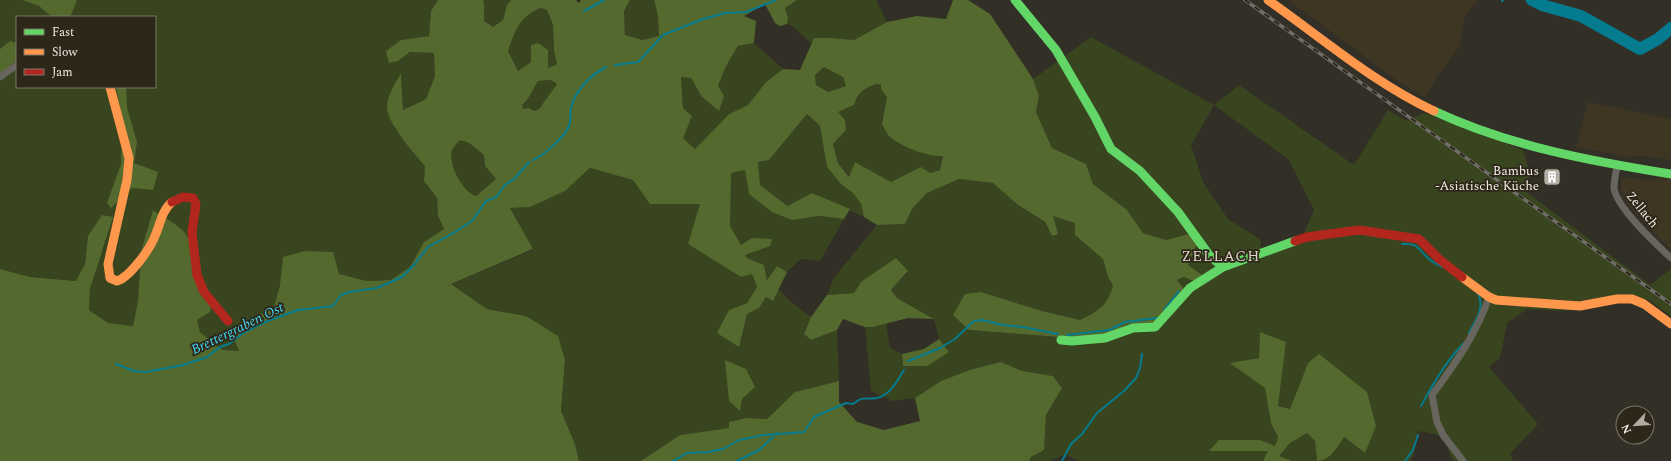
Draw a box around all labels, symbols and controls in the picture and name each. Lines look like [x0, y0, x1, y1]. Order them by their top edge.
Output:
legend [16, 16, 156, 88]
text: Fast [52, 23, 74, 42]
text: Slow [52, 43, 78, 62]
text: Jam [52, 63, 73, 82]
place label: Bambus -Asiatische Küche [1435, 161, 1539, 196]
building icon: Bambus -Asiatische Küche [1542, 167, 1562, 187]
street label: Zellach [1621, 187, 1664, 233]
district label: ZELLACH [1182, 245, 1260, 268]
water label: Brettergraben Ost [187, 297, 288, 360]
north arrow [1615, 405, 1655, 445]
text: N [1617, 421, 1636, 437]

